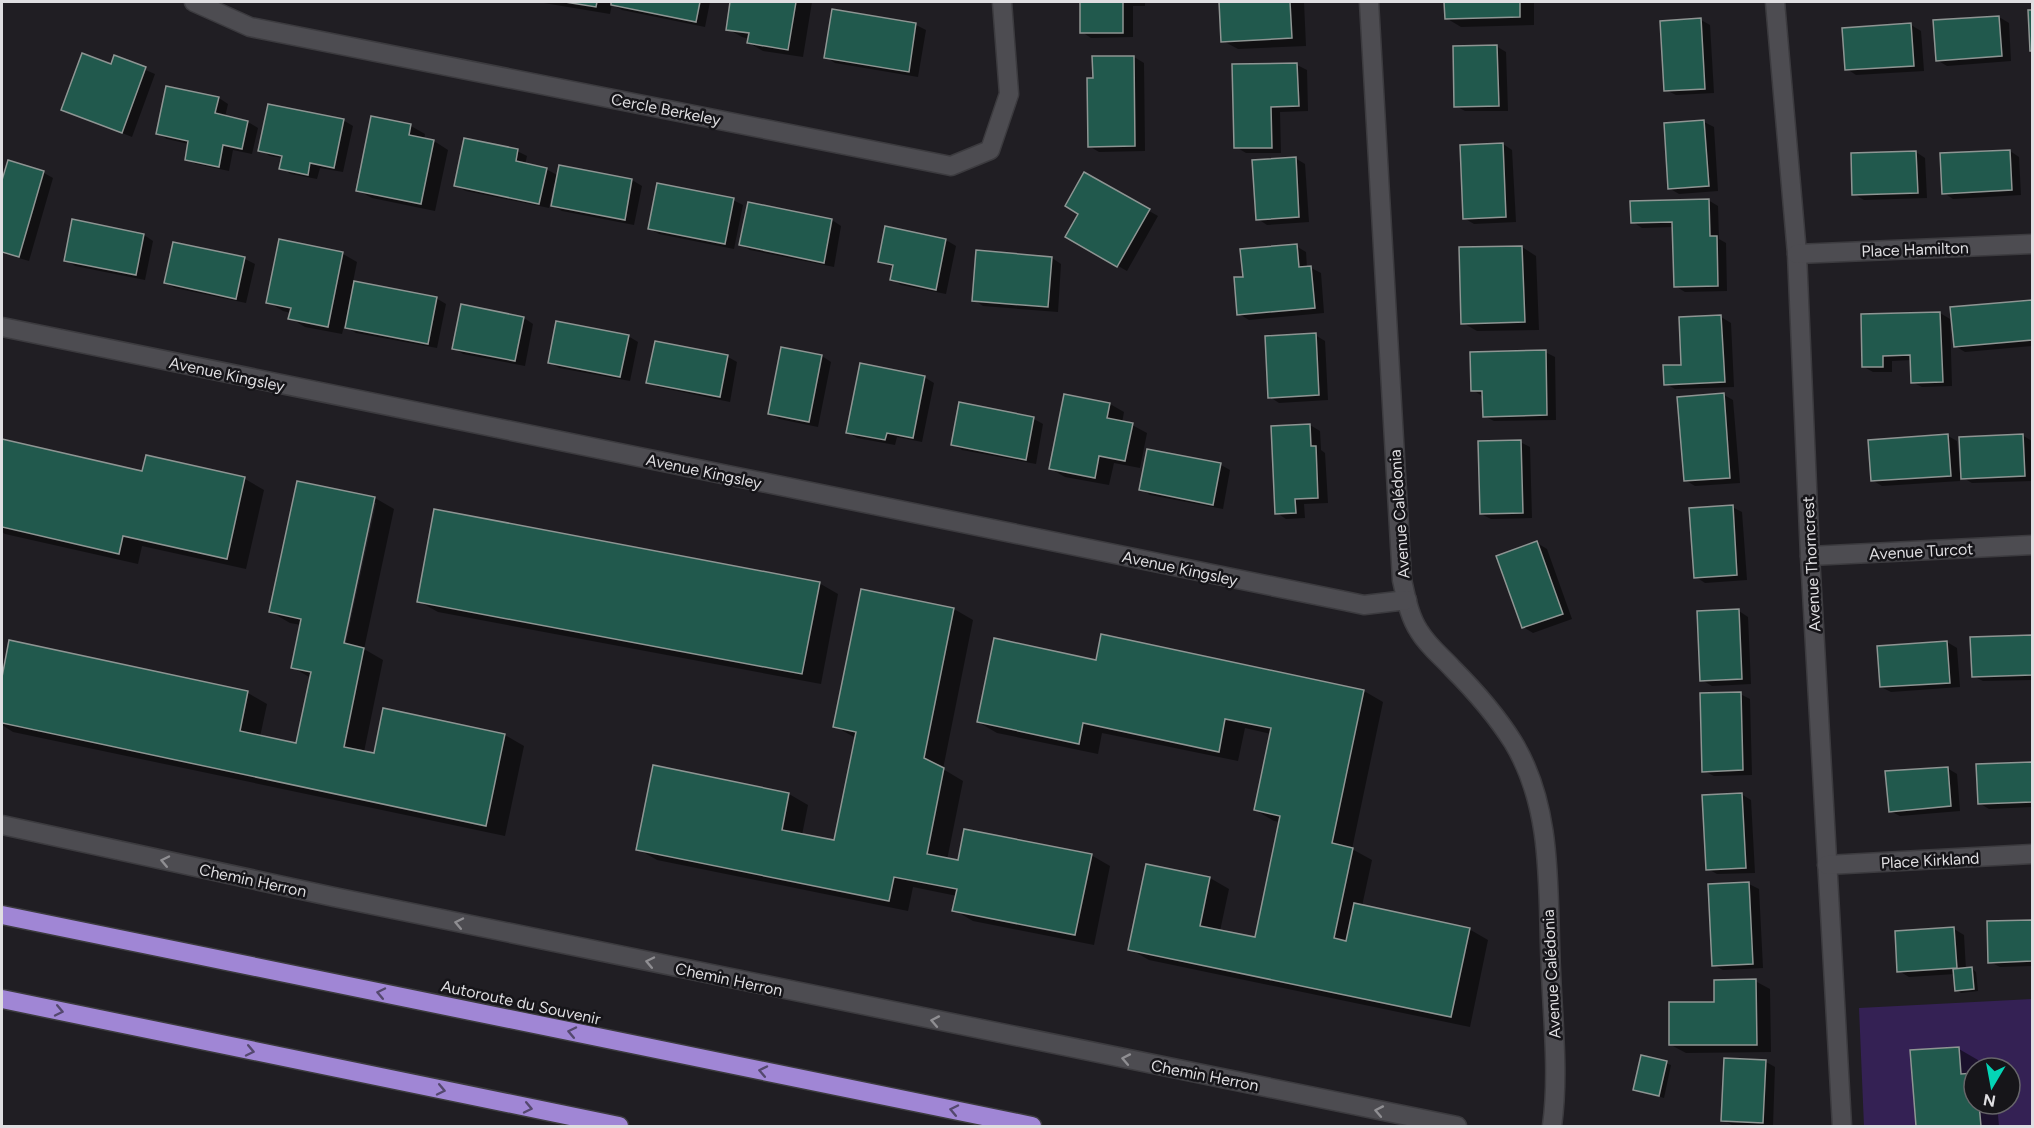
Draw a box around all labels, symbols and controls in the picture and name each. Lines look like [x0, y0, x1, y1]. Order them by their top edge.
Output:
street label: Cercle Berkeley [609, 90, 723, 130]
street label: Place Hamilton [1861, 238, 1969, 261]
street label: Avenue Kingsley [167, 353, 287, 396]
street label: Avenue Calédonia [1386, 449, 1413, 579]
street label: Avenue Kingsley [644, 450, 764, 493]
street label: Avenue Thorncrest [1798, 496, 1825, 632]
street label: Avenue Turcot [1868, 539, 1974, 564]
street label: Avenue Kingsley [1120, 547, 1240, 590]
street label: Place Kirkland [1880, 848, 1980, 873]
one-way arrow [160, 855, 170, 868]
street label: Chemin Herron [198, 860, 308, 901]
street label: Avenue Calédonia [1539, 909, 1564, 1039]
one-way arrow [454, 917, 464, 930]
one-way arrow [645, 956, 655, 969]
street label: Chemin Herron [674, 959, 784, 1000]
street label: Autoroute du Souvenir [439, 976, 603, 1029]
one-way arrow [377, 987, 387, 1000]
one-way arrow [54, 1004, 64, 1017]
one-way arrow [930, 1015, 940, 1028]
one-way arrow [568, 1026, 578, 1039]
one-way arrow [244, 1043, 254, 1056]
one-way arrow [1122, 1053, 1132, 1066]
street label: Chemin Herron [1150, 1056, 1260, 1095]
north arrow [1962, 1056, 2022, 1116]
one-way arrow [759, 1065, 769, 1078]
one-way arrow [435, 1083, 445, 1096]
text: N [1982, 1090, 1997, 1111]
one-way arrow [522, 1101, 532, 1114]
one-way arrow [950, 1105, 960, 1118]
one-way arrow [1374, 1105, 1384, 1118]

